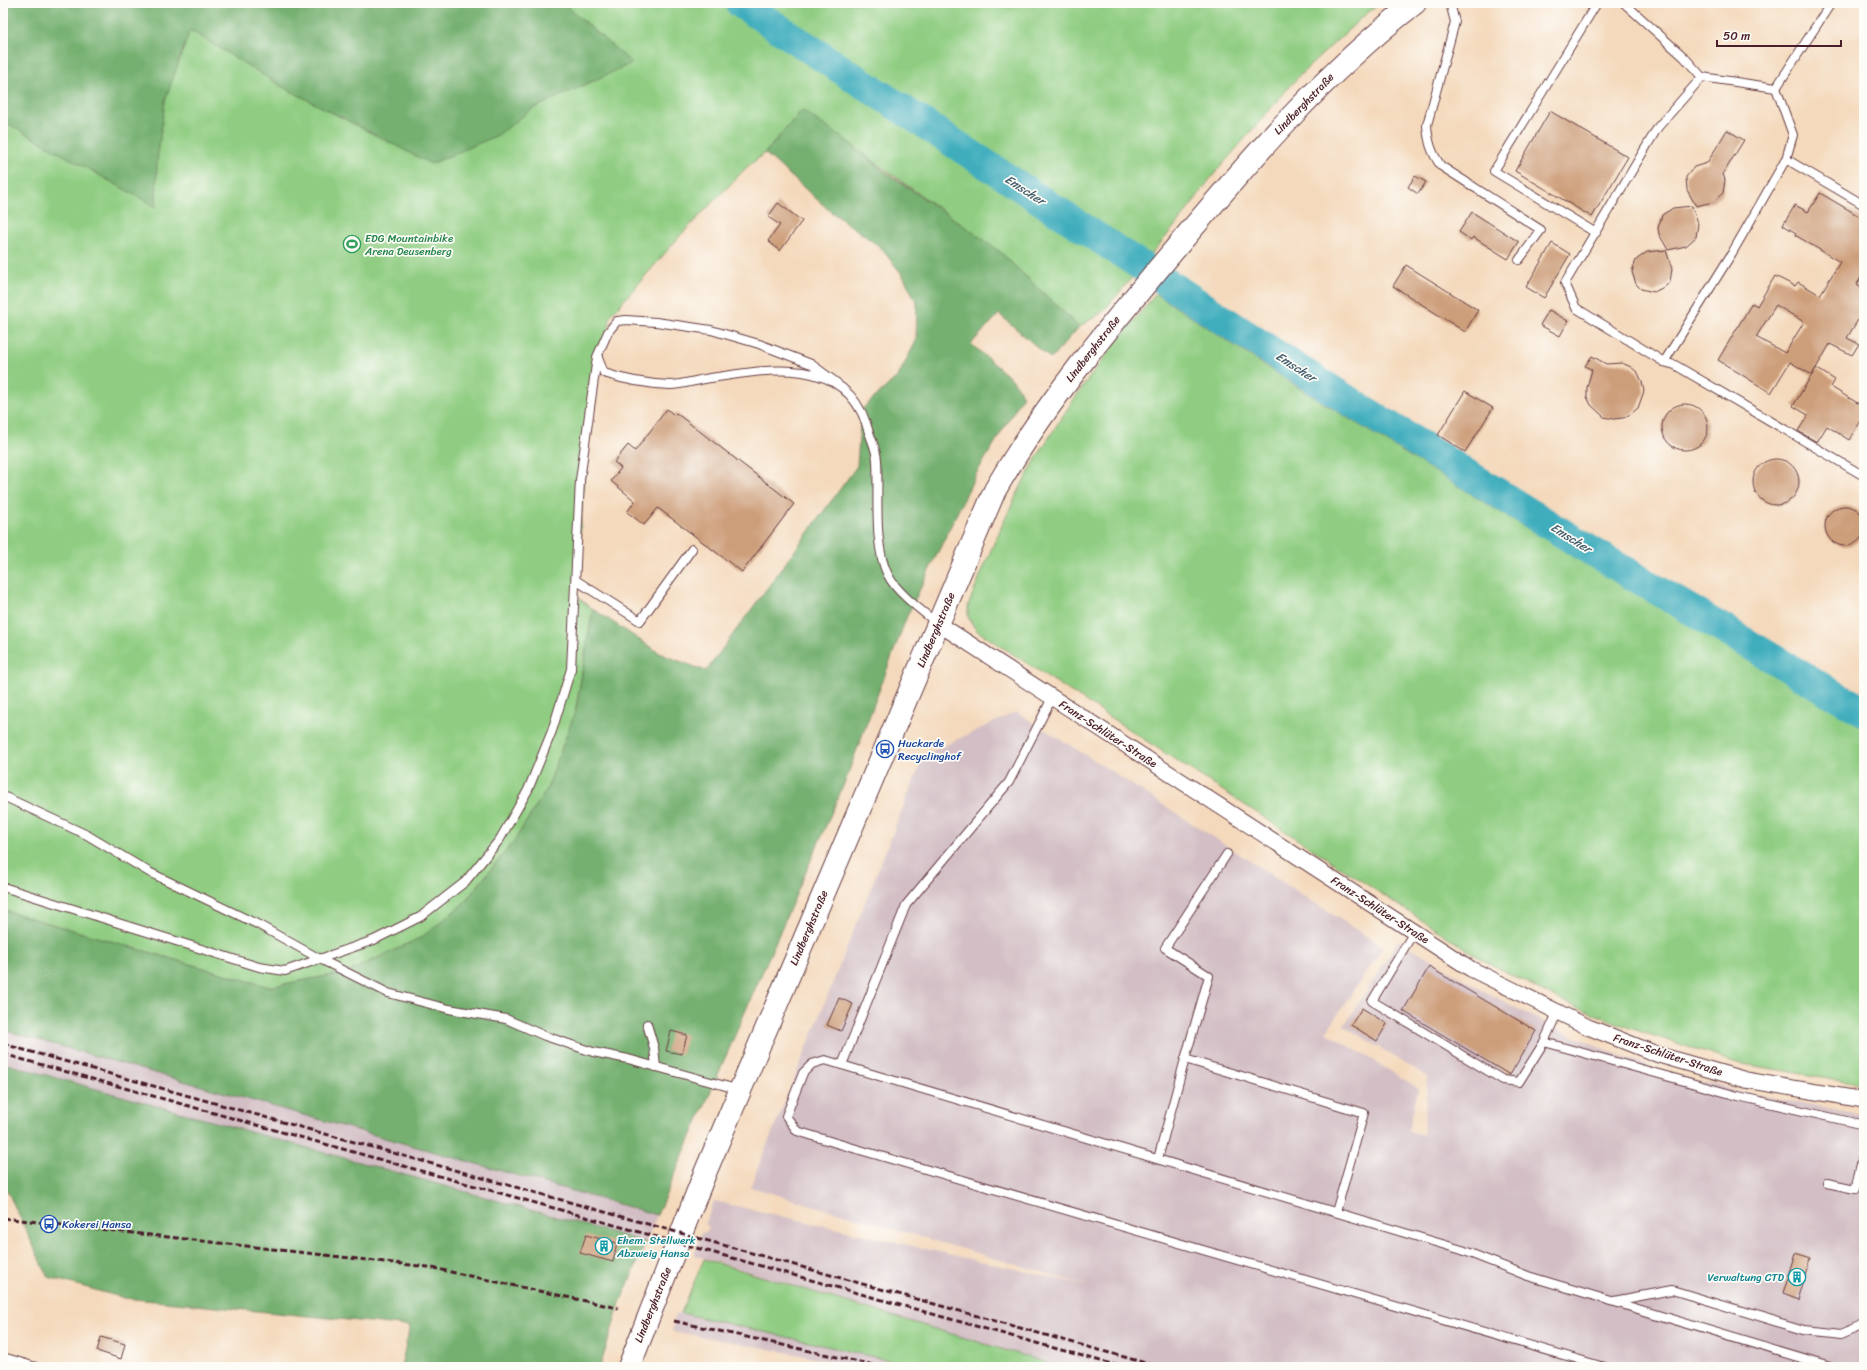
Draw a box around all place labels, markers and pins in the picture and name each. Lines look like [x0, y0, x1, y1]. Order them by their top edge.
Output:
place label: EDG Mountainbike Arena Deusenberg [364, 229, 454, 261]
sports icon: EDG Mountainbike Arena Deusenberg [342, 234, 362, 254]
place label: Huckarde Recyclinghof [898, 734, 962, 766]
bus stop icon: Huckarde Recyclinghof [875, 739, 895, 759]
bus stop icon: Kokerei Hansa [39, 1214, 59, 1234]
place label: Kokerei Hansa [62, 1215, 132, 1234]
place label: Ehem. Stellwerk Abzweig Hansa [616, 1231, 696, 1263]
building icon: Ehem. Stellwerk Abzweig Hansa [594, 1236, 614, 1256]
building icon: Verwaltung CTD [1787, 1267, 1807, 1287]
place label: Verwaltung CTD [1708, 1268, 1784, 1287]

